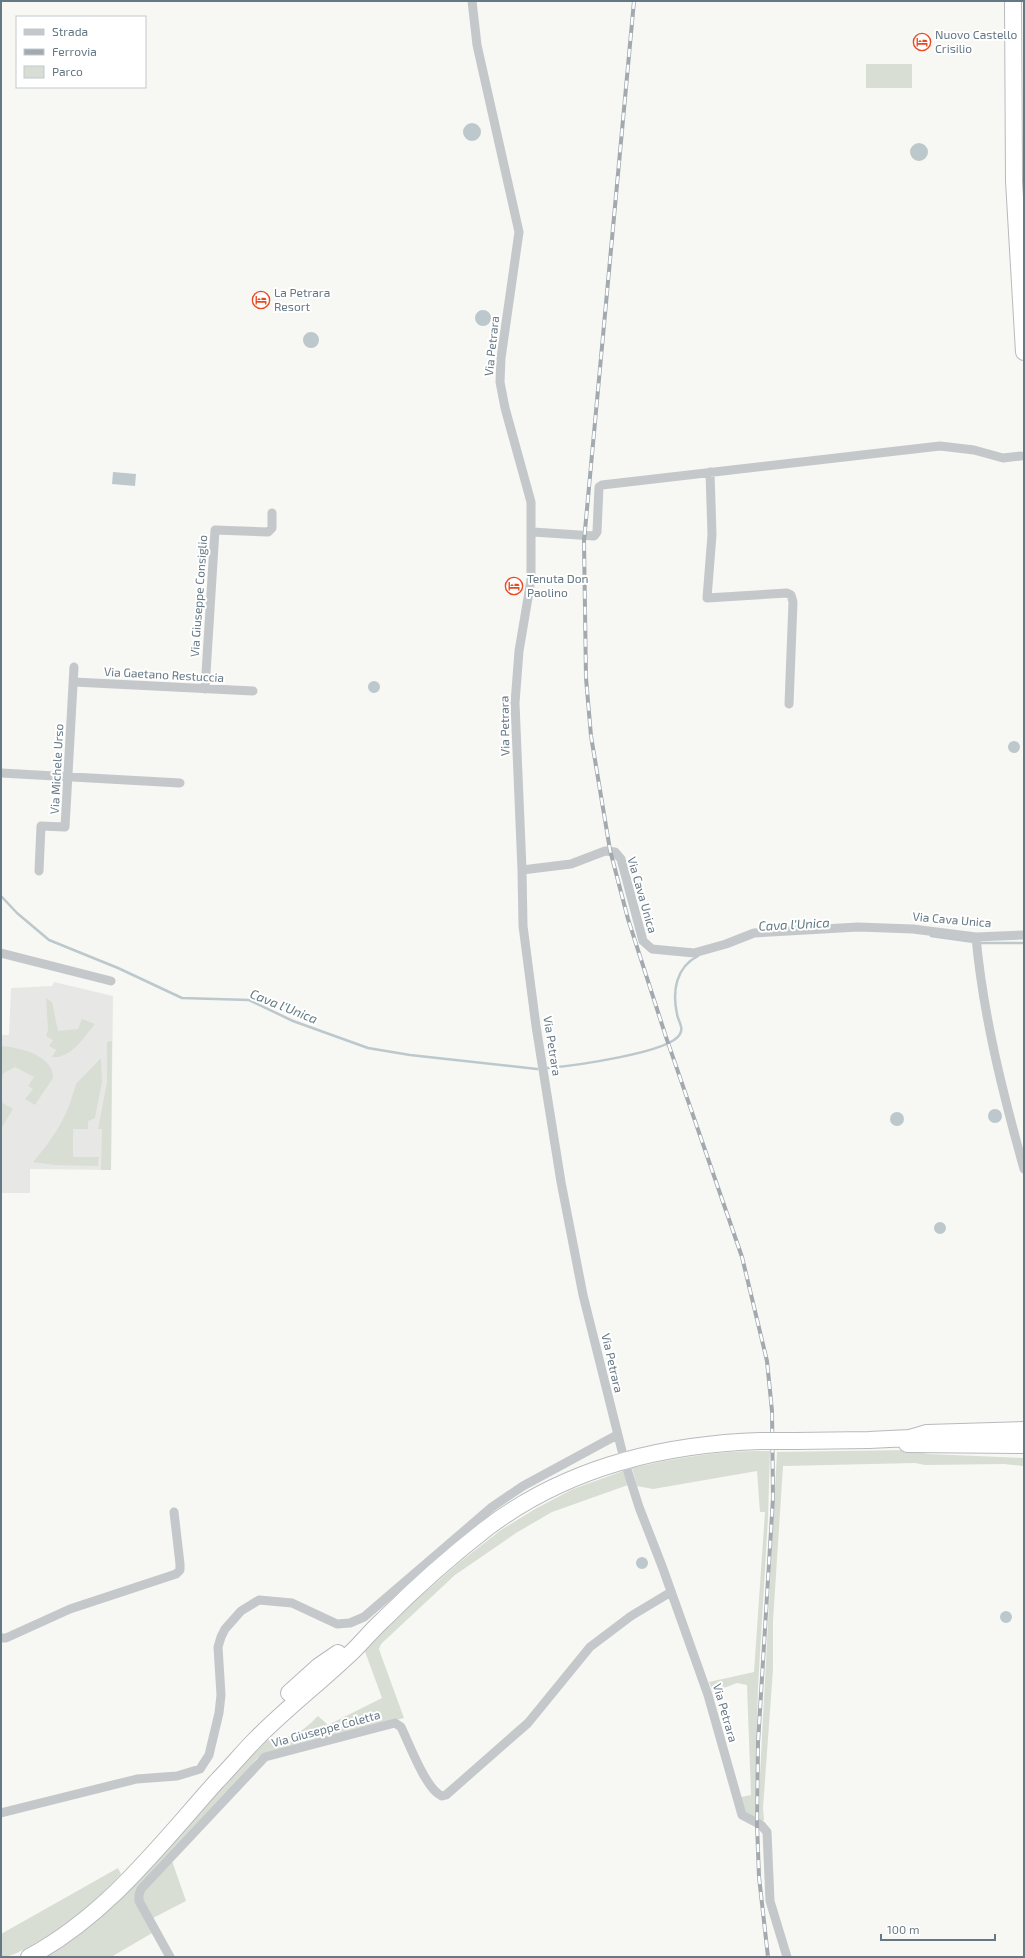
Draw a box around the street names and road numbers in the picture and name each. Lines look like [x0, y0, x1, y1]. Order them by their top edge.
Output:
street label: Via Petrara [481, 315, 501, 377]
street label: Via Giuseppe Consiglio [187, 534, 209, 657]
street label: Via Gaetano Restuccia [104, 664, 224, 684]
street label: Via Petrara [496, 696, 512, 756]
street label: Via Michele Urso [47, 723, 65, 815]
street label: Via Cava Unica [625, 855, 661, 935]
street label: Via Cava Unica [912, 909, 992, 929]
street label: Via Petrara [541, 1015, 565, 1077]
street label: Via Petrara [599, 1332, 627, 1394]
street label: Via Petrara [711, 1682, 741, 1744]
street label: Via Giuseppe Coletta [270, 1707, 382, 1749]

